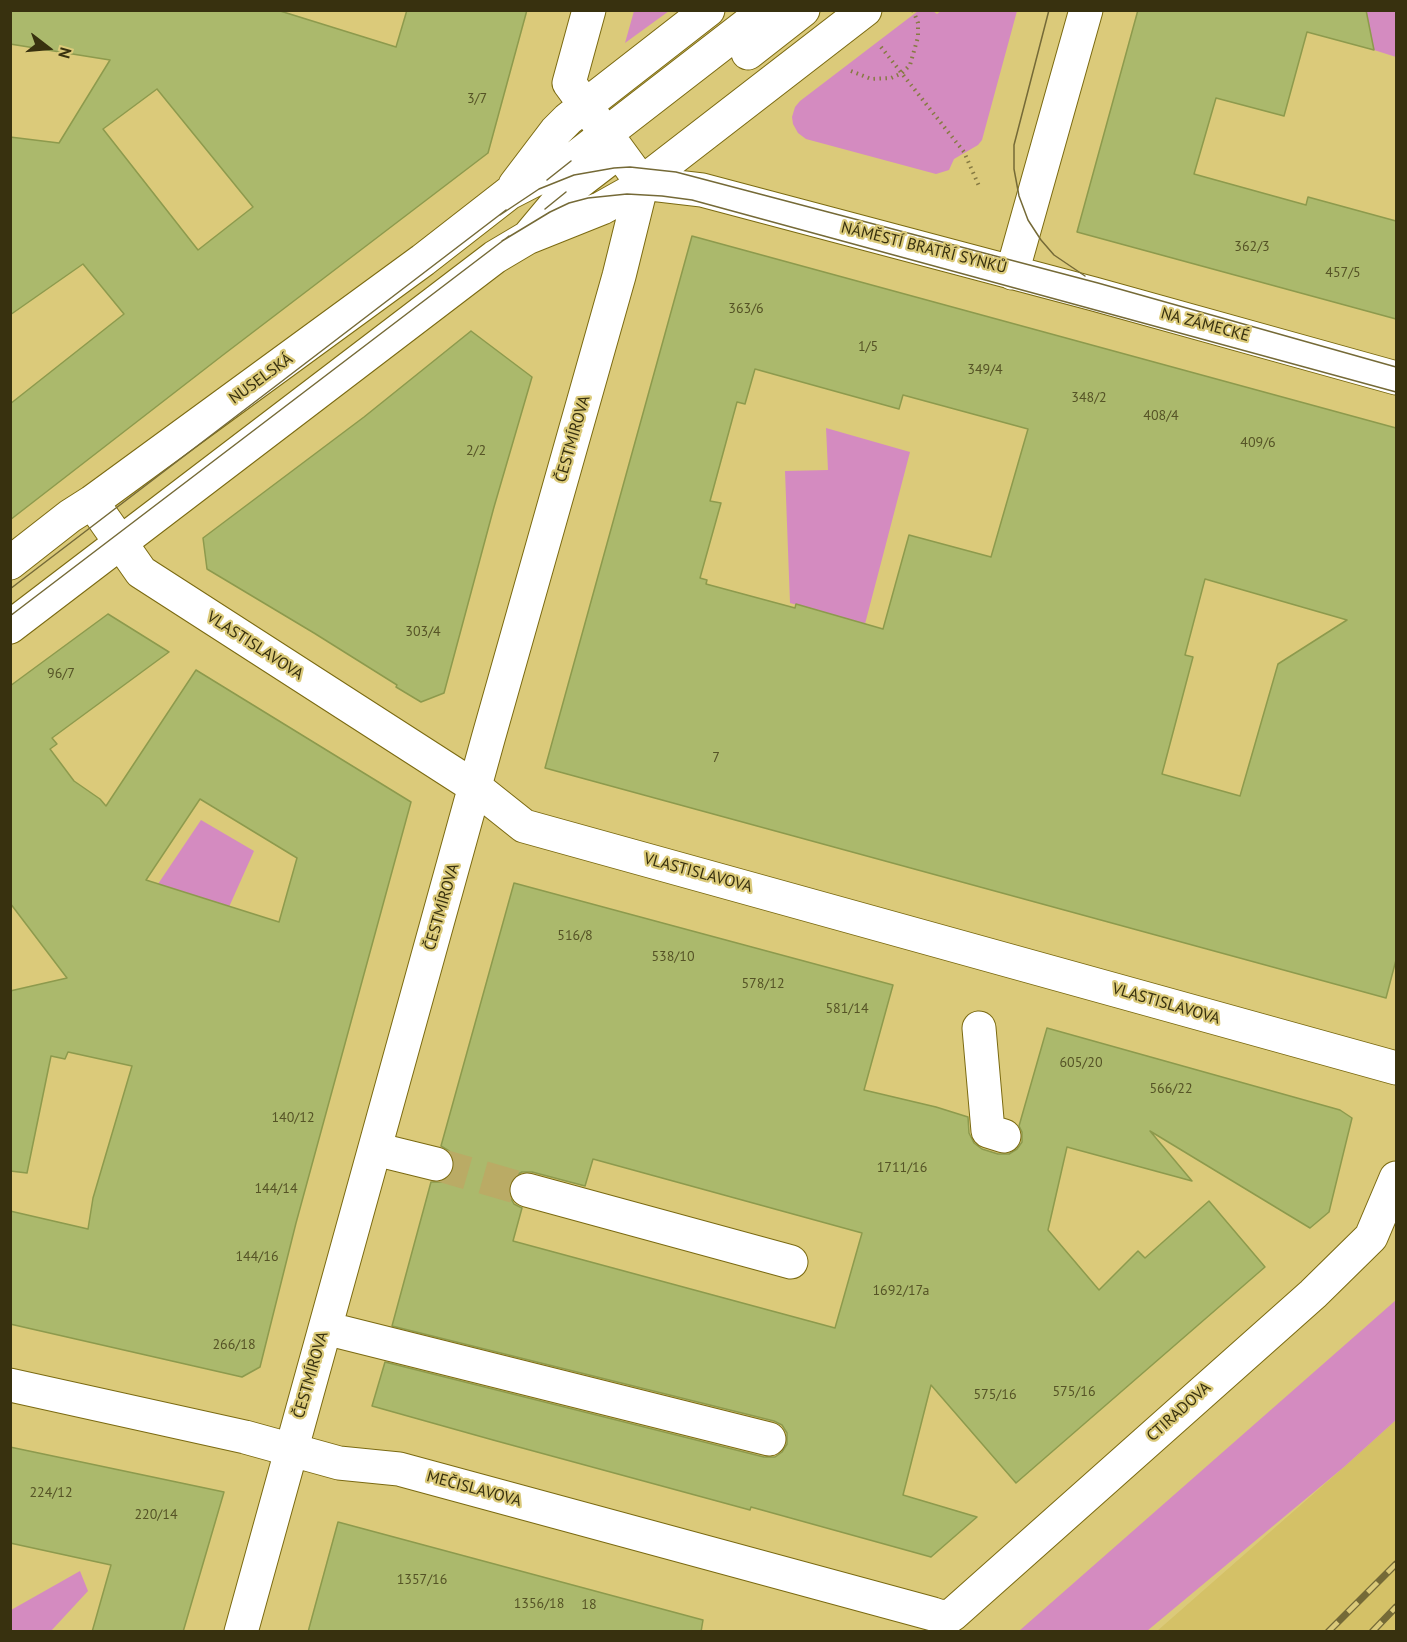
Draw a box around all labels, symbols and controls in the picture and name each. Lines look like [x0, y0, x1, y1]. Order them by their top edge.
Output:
north arrow [18, 18, 78, 78]
text: N [54, 45, 76, 61]
house number: 3/7 [467, 91, 487, 107]
street label: NÁMĚSTÍ BRATŘÍ SYNKŮ [839, 218, 1009, 278]
house number: 362/3 [1234, 239, 1270, 255]
house number: 457/5 [1325, 265, 1361, 281]
house number: 363/6 [728, 301, 764, 317]
street label: NA ZÁMECKÉ [1159, 304, 1251, 346]
house number: 1/5 [858, 339, 878, 355]
street label: NUSELSKÁ [226, 350, 296, 408]
house number: 349/4 [967, 362, 1003, 378]
house number: 348/2 [1071, 390, 1107, 406]
street label: ČESTMÍROVA [551, 393, 595, 485]
house number: 408/4 [1143, 408, 1179, 424]
house number: 409/6 [1240, 435, 1276, 451]
house number: 2/2 [466, 443, 486, 459]
street label: VLASTISLAVOVA [203, 608, 307, 684]
house number: 303/4 [405, 624, 441, 640]
house number: 96/7 [47, 666, 75, 682]
house number: 7 [712, 750, 720, 766]
street label: VLASTISLAVOVA [642, 849, 754, 897]
street label: ČESTMÍROVA [420, 861, 464, 953]
house number: 516/8 [557, 928, 593, 944]
house number: 538/10 [651, 949, 695, 965]
house number: 578/12 [741, 976, 785, 992]
street label: VLASTISLAVOVA [1110, 979, 1222, 1029]
house number: 581/14 [825, 1001, 869, 1017]
house number: 605/20 [1059, 1055, 1103, 1071]
house number: 566/22 [1149, 1081, 1193, 1097]
house number: 140/12 [271, 1110, 315, 1126]
house number: 1711/16 [877, 1160, 927, 1176]
house number: 144/14 [254, 1181, 298, 1197]
house number: 144/16 [235, 1249, 279, 1265]
house number: 1692/17a [872, 1283, 930, 1299]
street label: ČESTMÍROVA [289, 1329, 333, 1421]
house number: 266/18 [212, 1337, 256, 1353]
street label: CTIRADOVA [1143, 1378, 1215, 1446]
house number: 575/16 [1052, 1384, 1096, 1400]
house number: 575/16 [973, 1387, 1017, 1403]
street label: MEČISLAVOVA [424, 1467, 524, 1511]
house number: 224/12 [29, 1485, 73, 1501]
house number: 220/14 [134, 1507, 178, 1523]
house number: 1357/16 [397, 1572, 447, 1588]
house number: 1356/18 [514, 1596, 564, 1612]
house number: 18 [581, 1597, 597, 1613]

